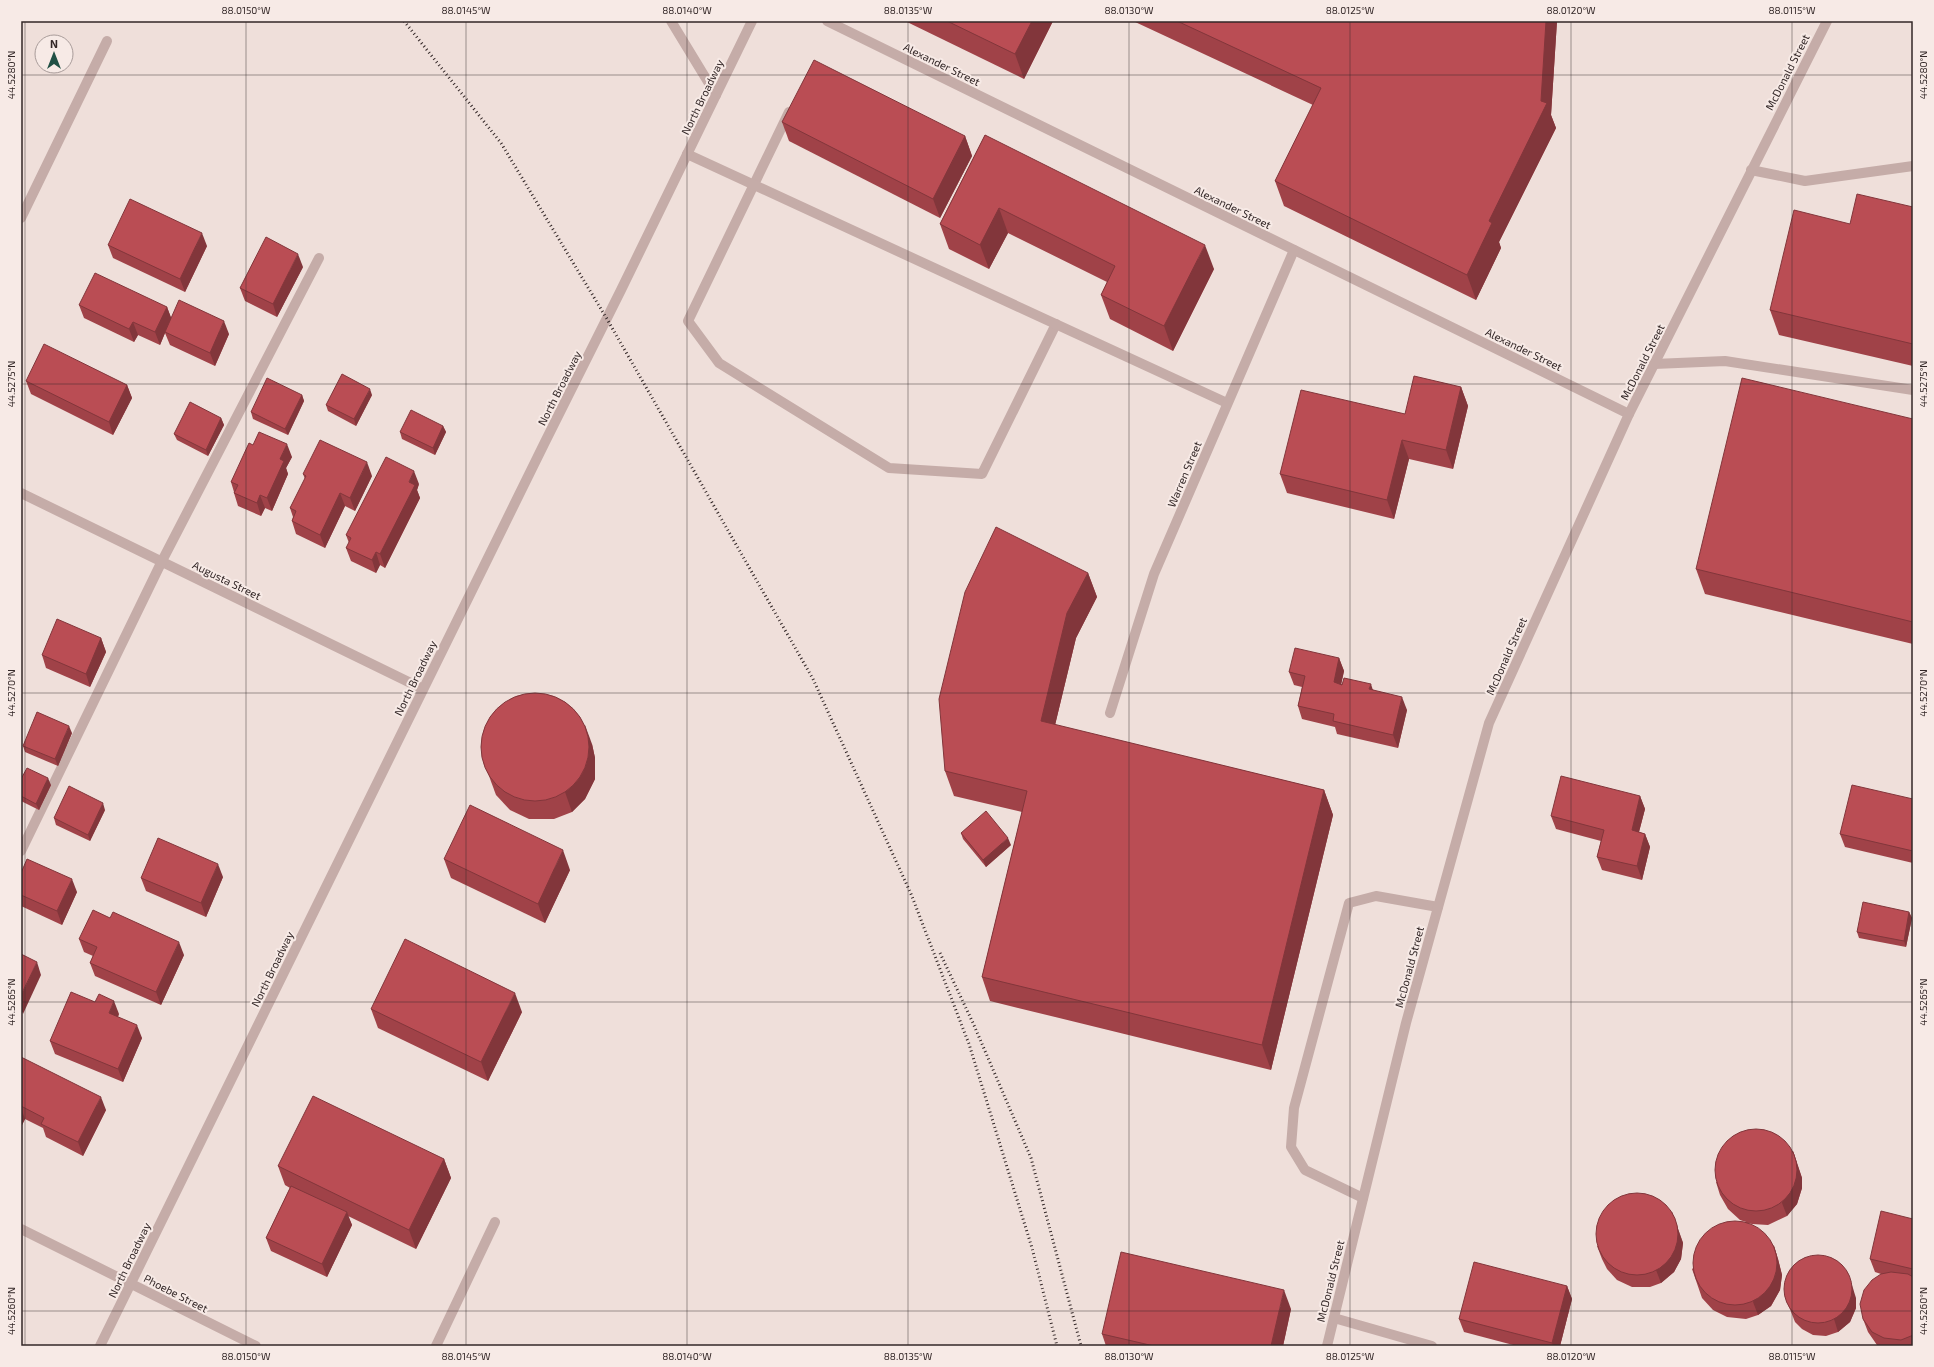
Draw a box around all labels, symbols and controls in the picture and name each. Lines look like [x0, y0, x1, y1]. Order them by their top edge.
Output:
text: 88.0150°W [222, 4, 271, 16]
text: 88.0145°W [441, 4, 491, 16]
text: 88.0140°W [662, 4, 712, 16]
text: 88.0135°W [884, 4, 933, 16]
text: 88.0130°W [1104, 4, 1154, 16]
text: 88.0125°W [1326, 4, 1375, 16]
text: 88.0120°W [1546, 4, 1596, 16]
text: 88.0115°W [1769, 4, 1816, 16]
street label: McDonald Street [1762, 32, 1812, 112]
north arrow [34, 34, 74, 74]
text: N [50, 37, 58, 50]
street label: Alexander Street [902, 40, 982, 88]
text: 44.5280°N [5, 51, 17, 99]
text: 44.5280°N [1917, 51, 1929, 99]
street label: North Broadway [678, 57, 726, 137]
street label: Alexander Street [1193, 183, 1273, 231]
street label: McDonald Street [1617, 322, 1667, 402]
street label: Alexander Street [1484, 325, 1564, 373]
street label: North Broadway [535, 348, 583, 427]
text: 44.5275°N [5, 361, 17, 407]
text: 44.5275°N [1917, 361, 1929, 407]
street label: Warren Street [1164, 439, 1204, 509]
street label: Augusta Street [191, 558, 263, 602]
street label: McDonald Street [1483, 615, 1529, 697]
street label: North Broadway [391, 638, 439, 718]
text: 44.5270°N [5, 669, 17, 717]
text: 44.5270°N [1917, 669, 1929, 717]
street label: McDonald Street [1392, 925, 1426, 1009]
street label: North Broadway [248, 929, 296, 1009]
text: 44.5265°N [5, 978, 17, 1026]
text: 44.5265°N [1917, 978, 1929, 1026]
street label: North Broadway [105, 1220, 153, 1300]
street label: McDonald Street [1314, 1239, 1346, 1323]
street label: Phoebe Street [142, 1271, 210, 1315]
text: 44.5260°N [5, 1287, 17, 1335]
text: 44.5260°N [1917, 1287, 1929, 1335]
text: 88.0150°W [222, 1350, 271, 1362]
text: 88.0145°W [441, 1350, 491, 1362]
text: 88.0140°W [662, 1350, 712, 1362]
text: 88.0135°W [884, 1350, 933, 1362]
text: 88.0130°W [1104, 1350, 1154, 1362]
text: 88.0125°W [1326, 1350, 1375, 1362]
text: 88.0120°W [1546, 1350, 1596, 1362]
text: 88.0115°W [1769, 1350, 1816, 1362]

